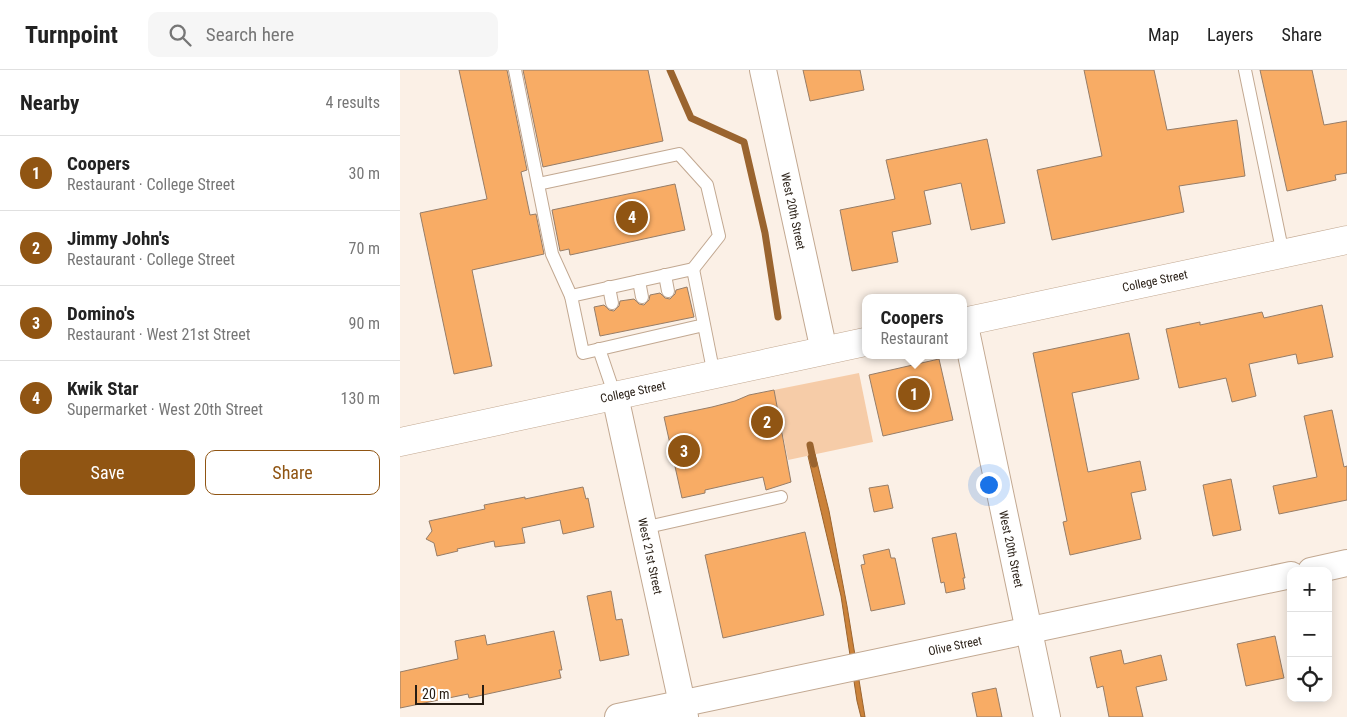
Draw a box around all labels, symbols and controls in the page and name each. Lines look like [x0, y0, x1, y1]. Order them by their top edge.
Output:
search box [148, 12, 498, 57]
text: Turnpoint [25, 21, 118, 49]
icon: search [166, 21, 194, 49]
text: Search here [206, 23, 294, 46]
text: Map [1148, 24, 1179, 45]
text: Layers [1207, 24, 1254, 45]
text: Share [1282, 24, 1322, 45]
text: Nearby [20, 91, 79, 115]
text: 4 results [325, 93, 380, 112]
text: Coopers [67, 152, 130, 175]
text: 1 [32, 164, 40, 183]
text: 30 m [348, 164, 380, 183]
street label: West 20th Street [778, 171, 808, 251]
text: Restaurant · College Street [67, 175, 235, 194]
pin: 4 [616, 198, 648, 236]
text: Jimmy John's [67, 227, 170, 250]
text: 2 [32, 239, 40, 258]
text: 70 m [348, 239, 380, 258]
text: Restaurant · College Street [67, 250, 235, 269]
street label: College Street [1121, 267, 1189, 295]
popup [862, 294, 967, 359]
text: Domino's [67, 302, 135, 325]
text: Coopers [880, 306, 944, 329]
text: 3 [32, 314, 40, 333]
text: 90 m [348, 314, 380, 333]
text: Restaurant · West 21st Street [67, 325, 251, 344]
text: Restaurant [880, 329, 949, 348]
pin: 1 [898, 375, 930, 413]
text: Kwik Star [67, 377, 139, 400]
street label: College Street [599, 378, 667, 406]
text: 4 [32, 389, 40, 408]
text: 130 m [341, 389, 380, 408]
text: Supermarket · West 20th Street [67, 400, 263, 419]
pin: 2 [751, 403, 783, 441]
pin: 3 [668, 432, 700, 470]
button: Save [20, 450, 195, 495]
button: Share [205, 450, 380, 495]
your location [976, 472, 1002, 498]
street label: West 20th Street [996, 509, 1026, 589]
street label: West 21st Street [635, 516, 665, 596]
map controls [1287, 567, 1332, 702]
button: + [1287, 567, 1332, 612]
button: − [1287, 612, 1332, 657]
street label: Olive Street [927, 633, 983, 658]
button: locate [1287, 657, 1332, 702]
scale bar [415, 682, 484, 705]
text: 20 m [422, 686, 450, 702]

